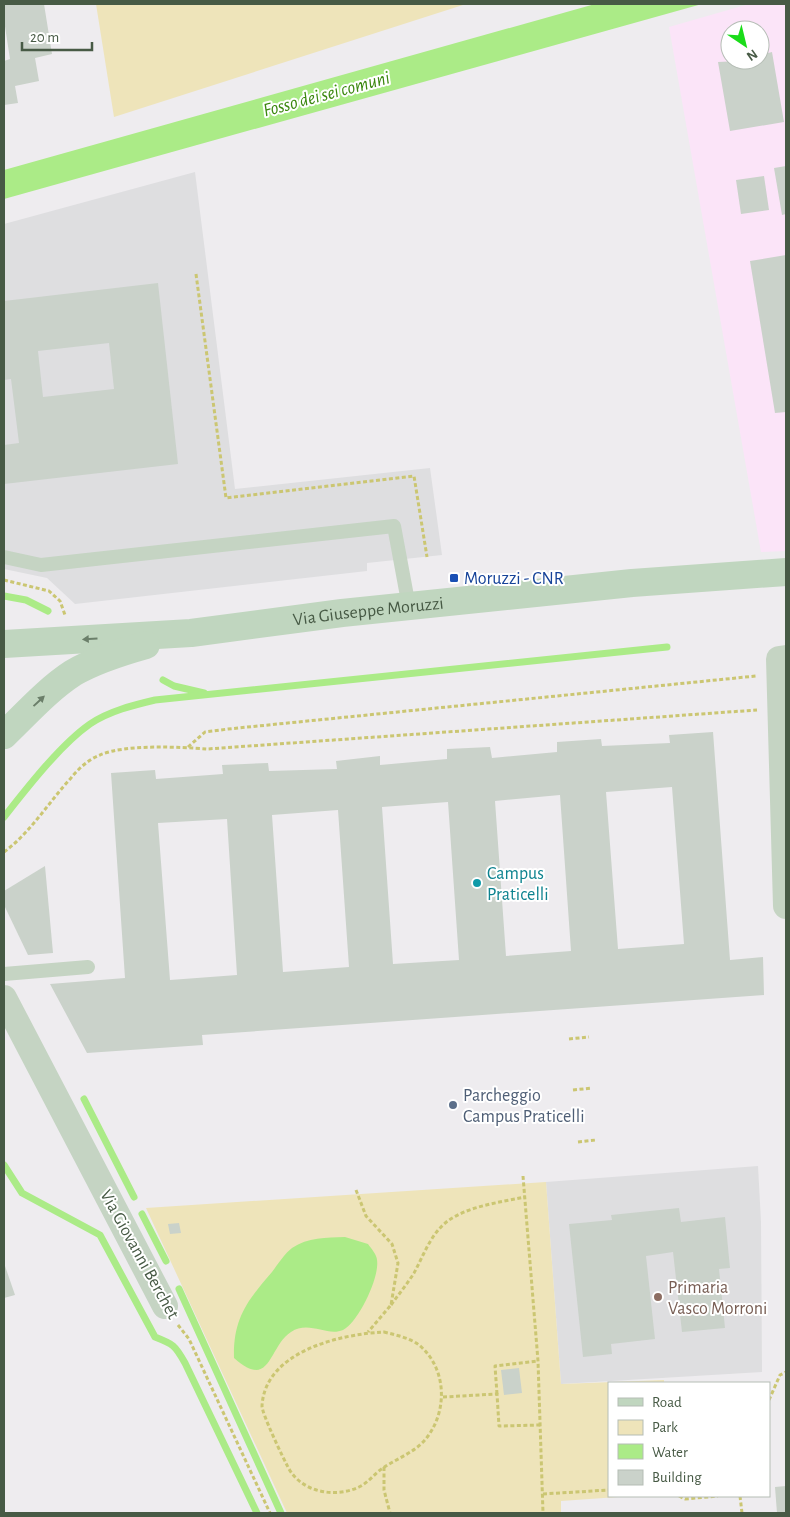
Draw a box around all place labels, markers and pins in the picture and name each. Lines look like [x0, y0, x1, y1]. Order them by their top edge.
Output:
place label: Moruzzi - CNR [464, 570, 564, 588]
marker: Moruzzi - CNR [448, 572, 460, 584]
place label: Campus Praticelli [487, 865, 549, 904]
marker: Campus Praticelli [471, 877, 483, 889]
place label: Parcheggio Campus Praticelli [463, 1087, 585, 1126]
marker: Parcheggio Campus Praticelli [447, 1099, 459, 1111]
place label: Primaria Vasco Morroni [668, 1279, 767, 1318]
marker: Primaria Vasco Morroni [652, 1291, 664, 1303]

